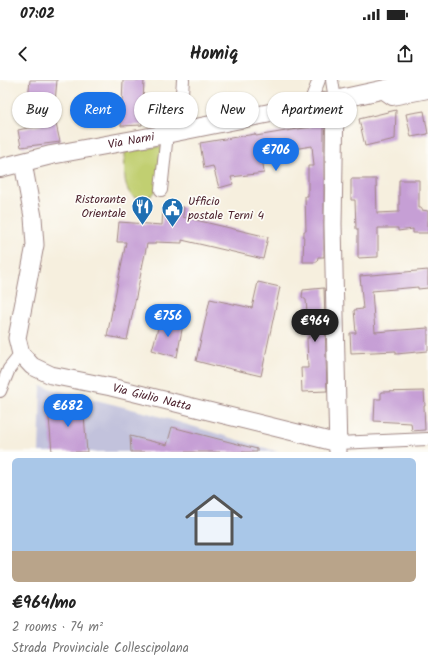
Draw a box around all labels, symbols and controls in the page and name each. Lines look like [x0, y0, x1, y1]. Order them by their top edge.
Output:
text: 07:02 [20, 2, 55, 26]
text: Homiq [190, 40, 238, 69]
icon: back [12, 43, 34, 65]
icon: share [394, 43, 416, 65]
chip: Buy [12, 92, 62, 128]
chip: Rent [70, 92, 126, 128]
chip: Filters [134, 92, 198, 128]
chip: New [206, 92, 259, 128]
chip: Apartment [267, 92, 357, 128]
street label: Via Narni [106, 127, 157, 154]
pin: €706 [252, 138, 300, 172]
text: €706 [262, 140, 290, 161]
place label: Ristorante Orientale [75, 190, 127, 223]
place label: Ufficio postale Terni 4 [187, 192, 265, 225]
restaurant icon: Ristorante Orientale [129, 193, 155, 226]
public building icon: Ufficio postale Terni 4 [159, 195, 185, 228]
pin: €756 [144, 304, 192, 338]
text: €756 [154, 306, 182, 327]
pin: €964 [291, 309, 339, 343]
text: €964 [301, 311, 329, 332]
street label: Via Giulio Natta [111, 378, 194, 416]
pin: €682 [44, 394, 92, 428]
text: €682 [53, 396, 83, 417]
icon: home [178, 484, 250, 556]
text: €964/mo [12, 590, 76, 617]
text: 2 rooms · 74 m² [12, 617, 103, 638]
text: Strada Provinciale Collescipolana [12, 638, 189, 659]

